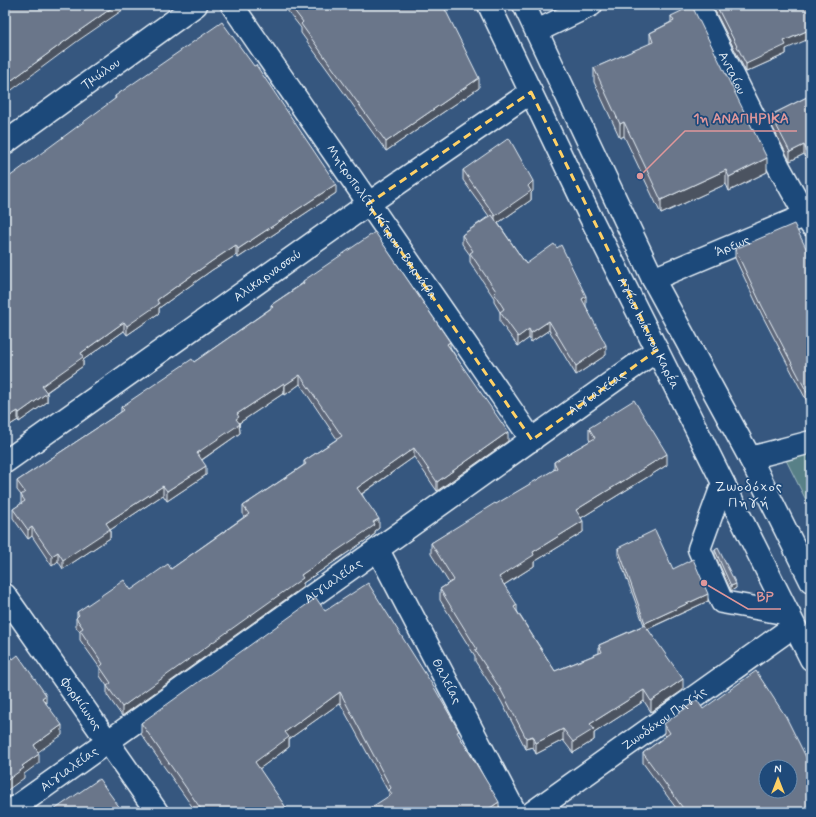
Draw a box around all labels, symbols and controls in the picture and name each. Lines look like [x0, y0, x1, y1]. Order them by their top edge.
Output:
street label: Ανταίου [714, 49, 750, 97]
street label: Τμώλου [78, 54, 124, 94]
callout: 1η ΑΝΑΠΗΡΙΚΑ [685, 105, 797, 131]
text: 1η ΑΝΑΠΗΡΙΚΑ [693, 110, 789, 128]
street label: Μητροπολίτη Κίτρους Βαρνάβα [322, 141, 441, 303]
street label: Άρεως [712, 231, 753, 261]
street label: Αλικαρνασσού [230, 245, 305, 306]
street label: Αγίου Ιωάννου Καρέα [613, 274, 684, 392]
street label: Αιγιαλείας [564, 366, 630, 419]
district label: Ζωοδόχος Πηγή [715, 478, 783, 512]
street label: Αιγιαλείας [301, 554, 366, 607]
callout: BP [748, 583, 781, 609]
text: BP [757, 588, 774, 606]
street label: Θαλείας [428, 655, 466, 707]
street label: Φορμίωνος [56, 673, 106, 734]
street label: Ζωοδόχου Πηγής [619, 683, 710, 754]
street label: Αιγιαλείας [37, 742, 102, 796]
north arrow [758, 759, 798, 799]
text: N [774, 763, 782, 777]

